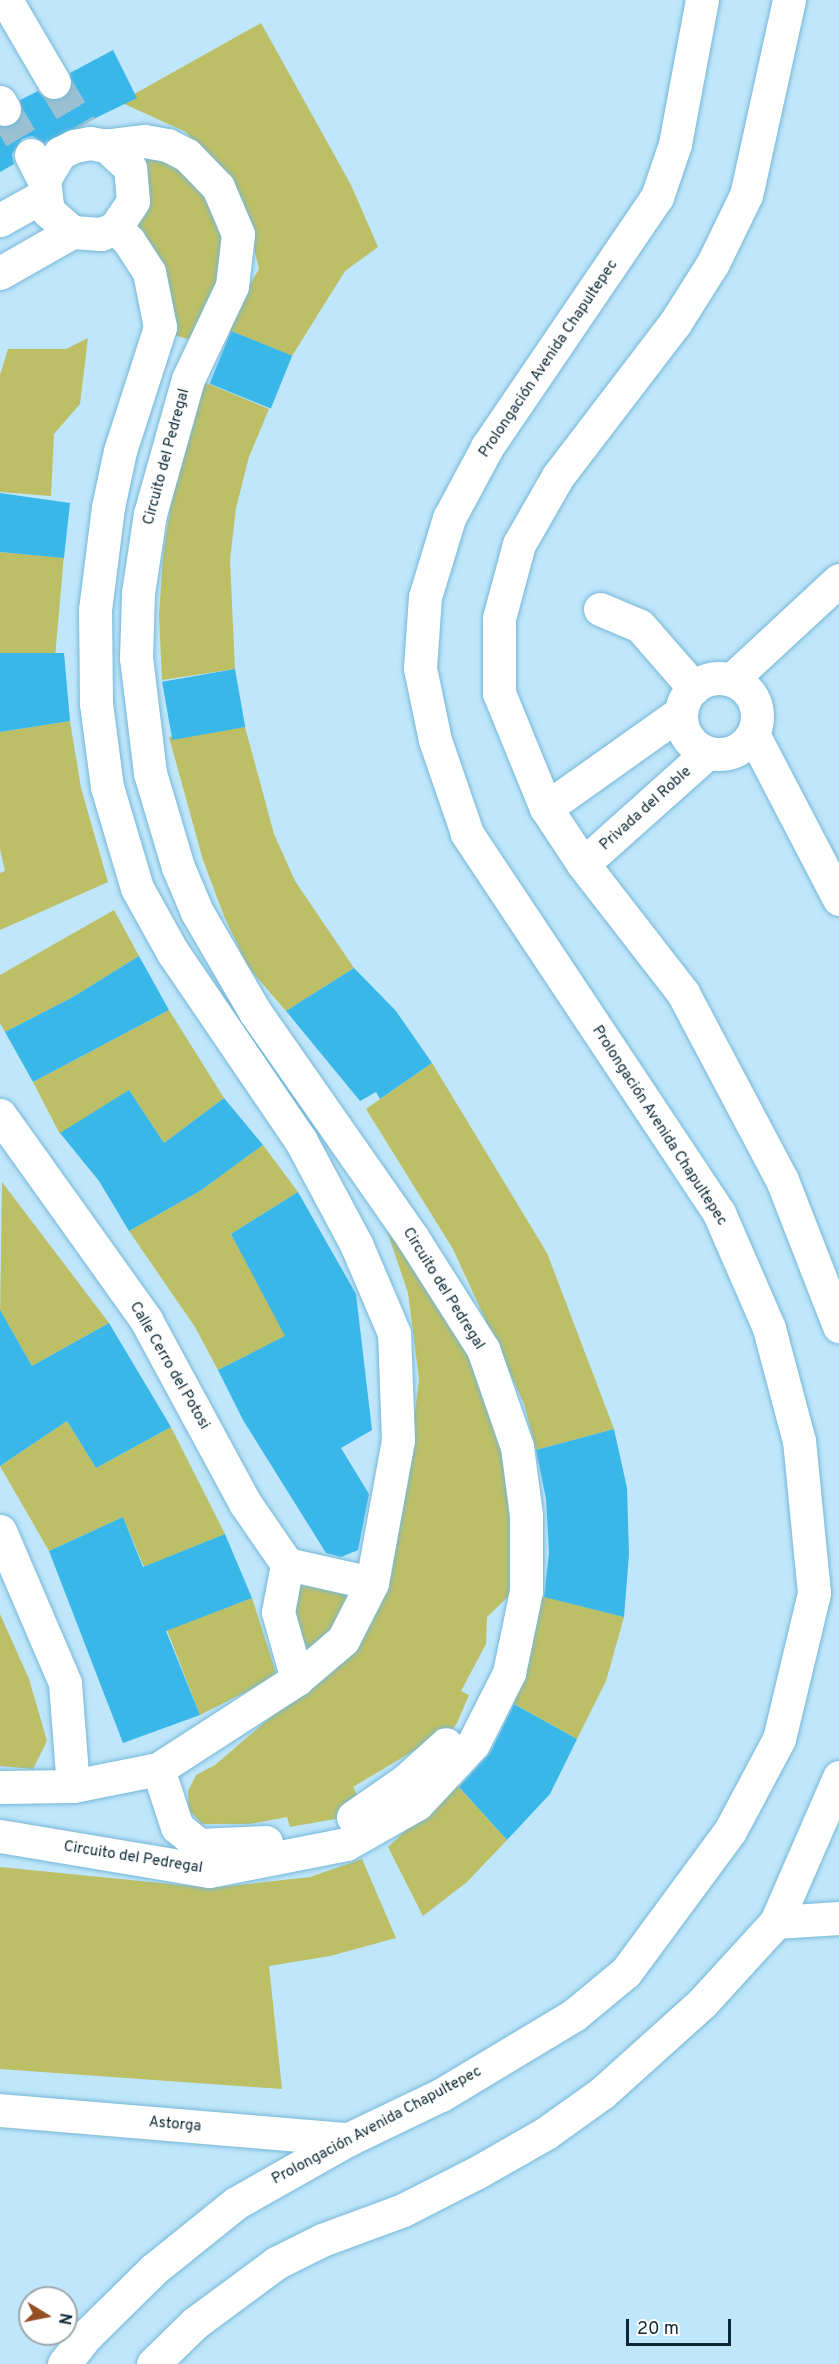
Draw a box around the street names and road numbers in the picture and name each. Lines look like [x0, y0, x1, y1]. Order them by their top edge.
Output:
street label: Prolongación Avenida Chapultepec [476, 256, 622, 462]
street label: Circuito del Pedregal [140, 387, 194, 527]
street label: Privada del Roble [597, 763, 695, 855]
street label: Prolongación Avenida Chapultepec [587, 1022, 731, 1230]
street label: Circuito del Pedregal [398, 1225, 488, 1353]
street label: Calle Cerro del Potosi [125, 1299, 213, 1433]
street label: Circuito del Pedregal [62, 1838, 204, 1878]
street label: Prolongación Avenida Chapultepec [269, 2063, 485, 2189]
street label: Astorga [148, 2114, 202, 2136]

